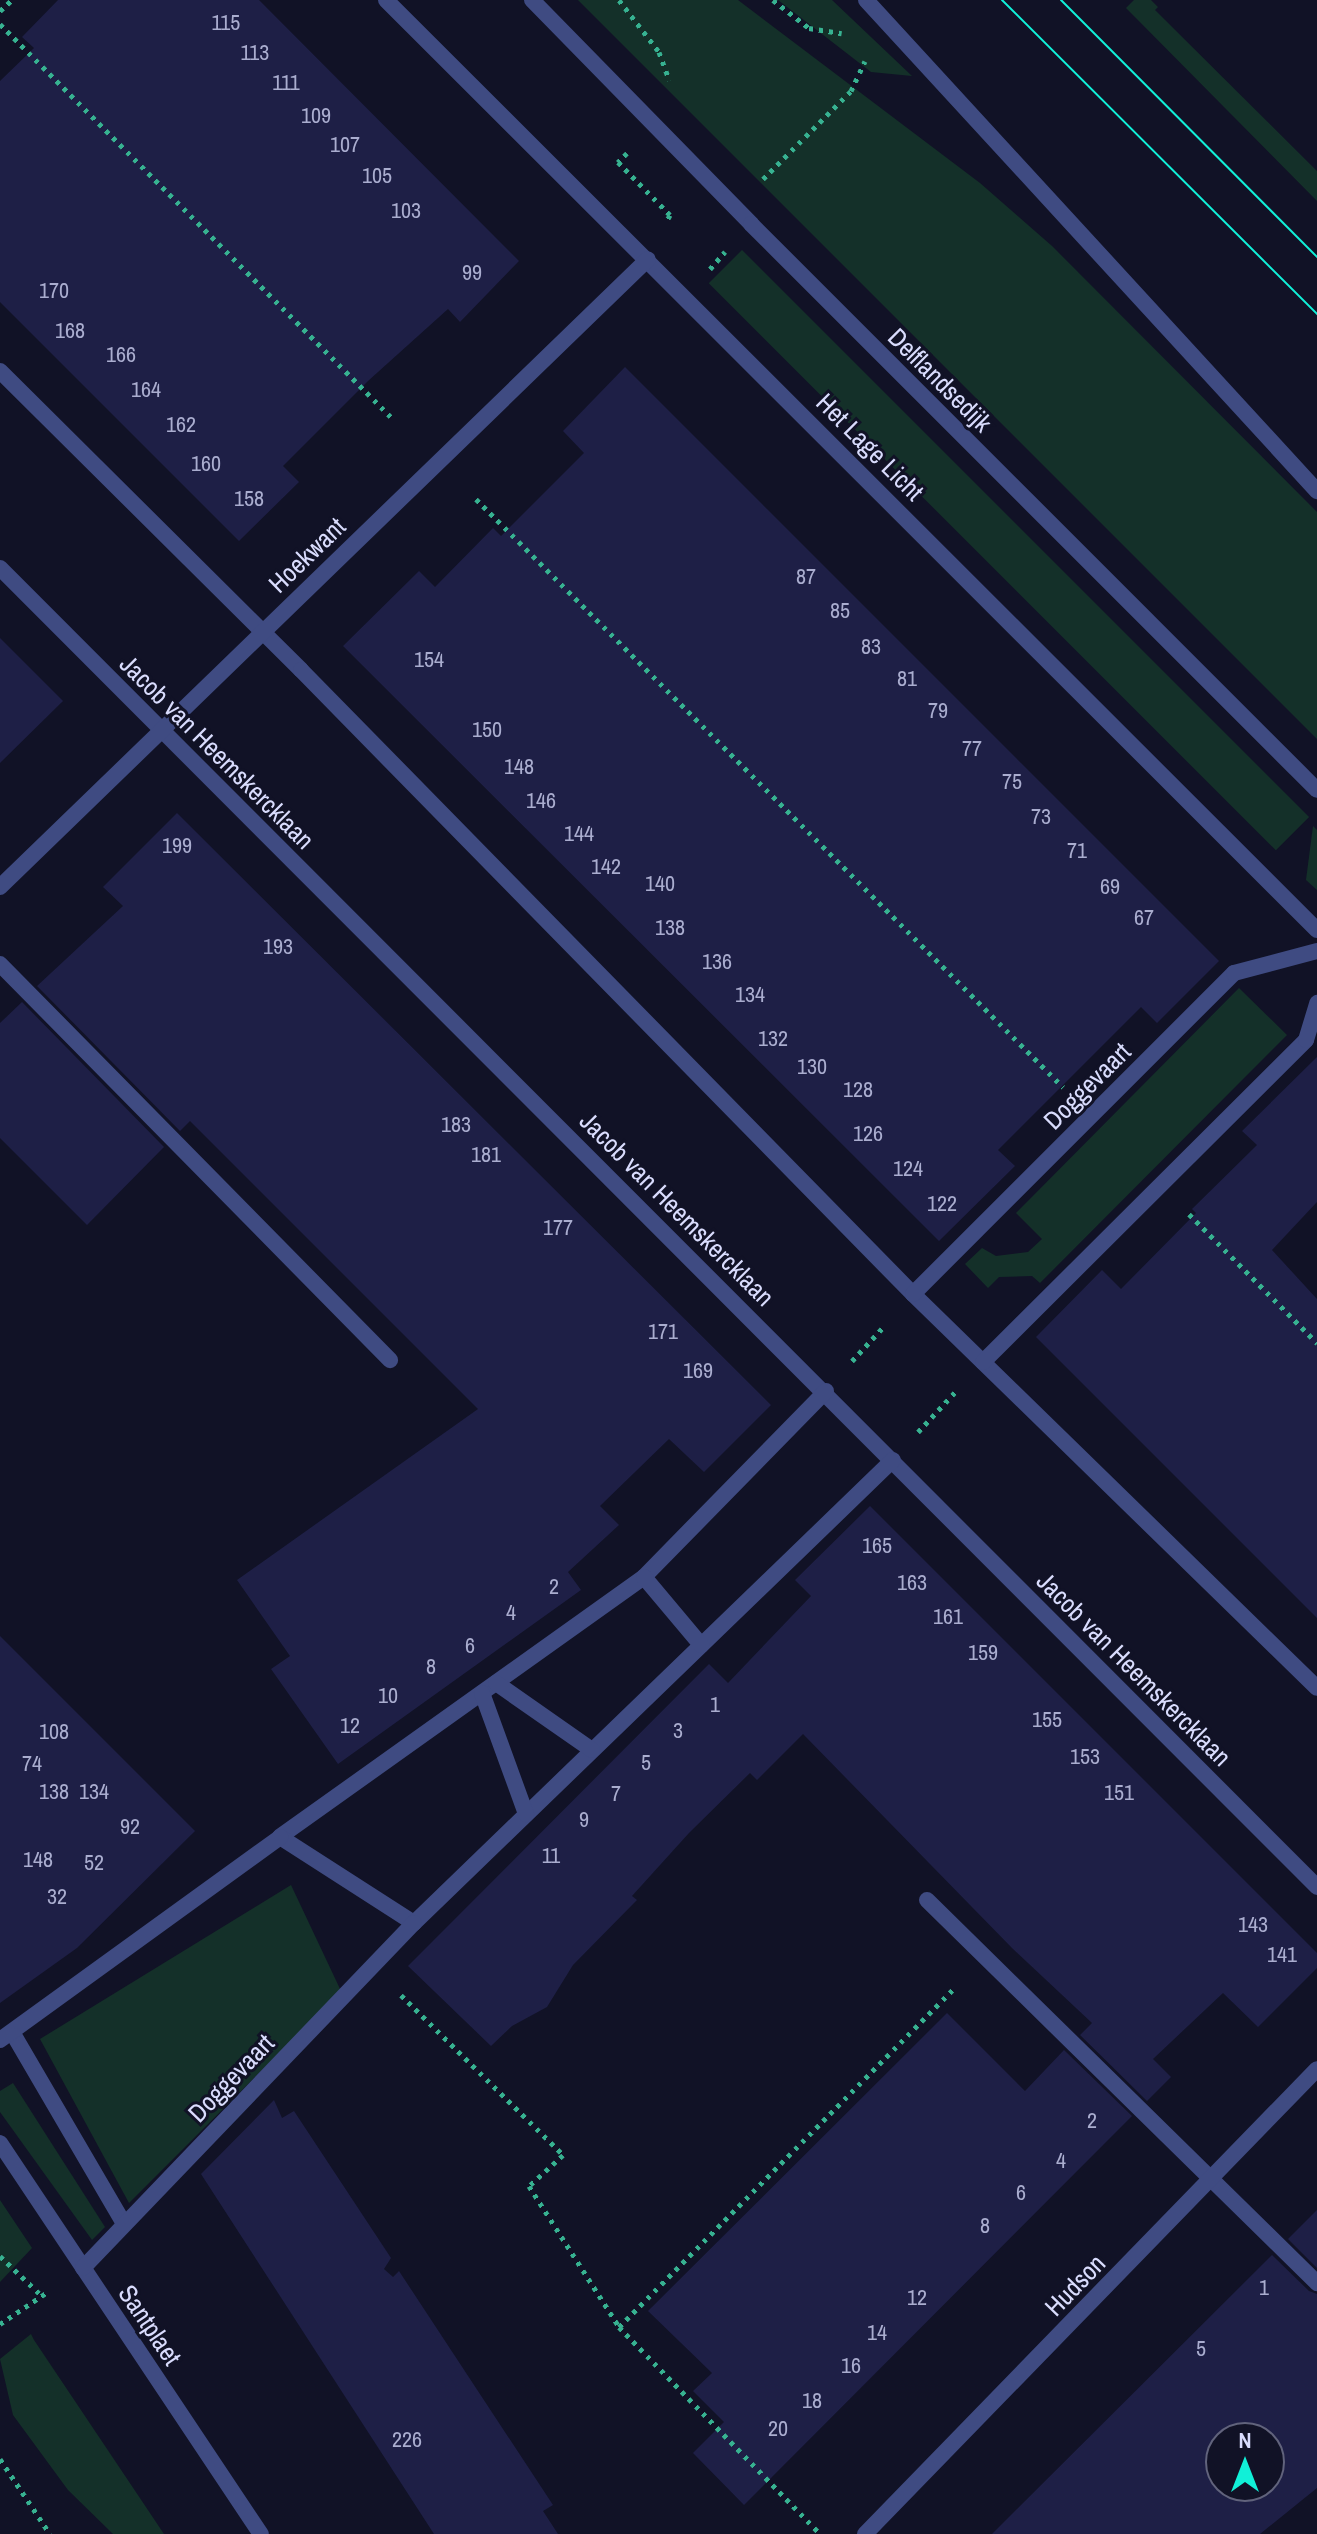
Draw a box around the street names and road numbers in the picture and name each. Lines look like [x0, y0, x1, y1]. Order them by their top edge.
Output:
street label: Delflandsedijk [882, 322, 998, 438]
street label: Het Lage Licht [810, 387, 930, 507]
street label: Hoekwant [262, 511, 352, 599]
street label: Jacob van Heemskercklaan [113, 648, 321, 856]
street label: Doggevaart [1037, 1036, 1137, 1136]
street label: Jacob van Heemskercklaan [573, 1105, 781, 1313]
street label: Jacob van Heemskercklaan [1030, 1565, 1238, 1773]
street label: Doggevaart [181, 2028, 281, 2128]
street label: Hudson [1038, 2248, 1112, 2322]
street label: Santplaet [112, 2279, 188, 2371]

